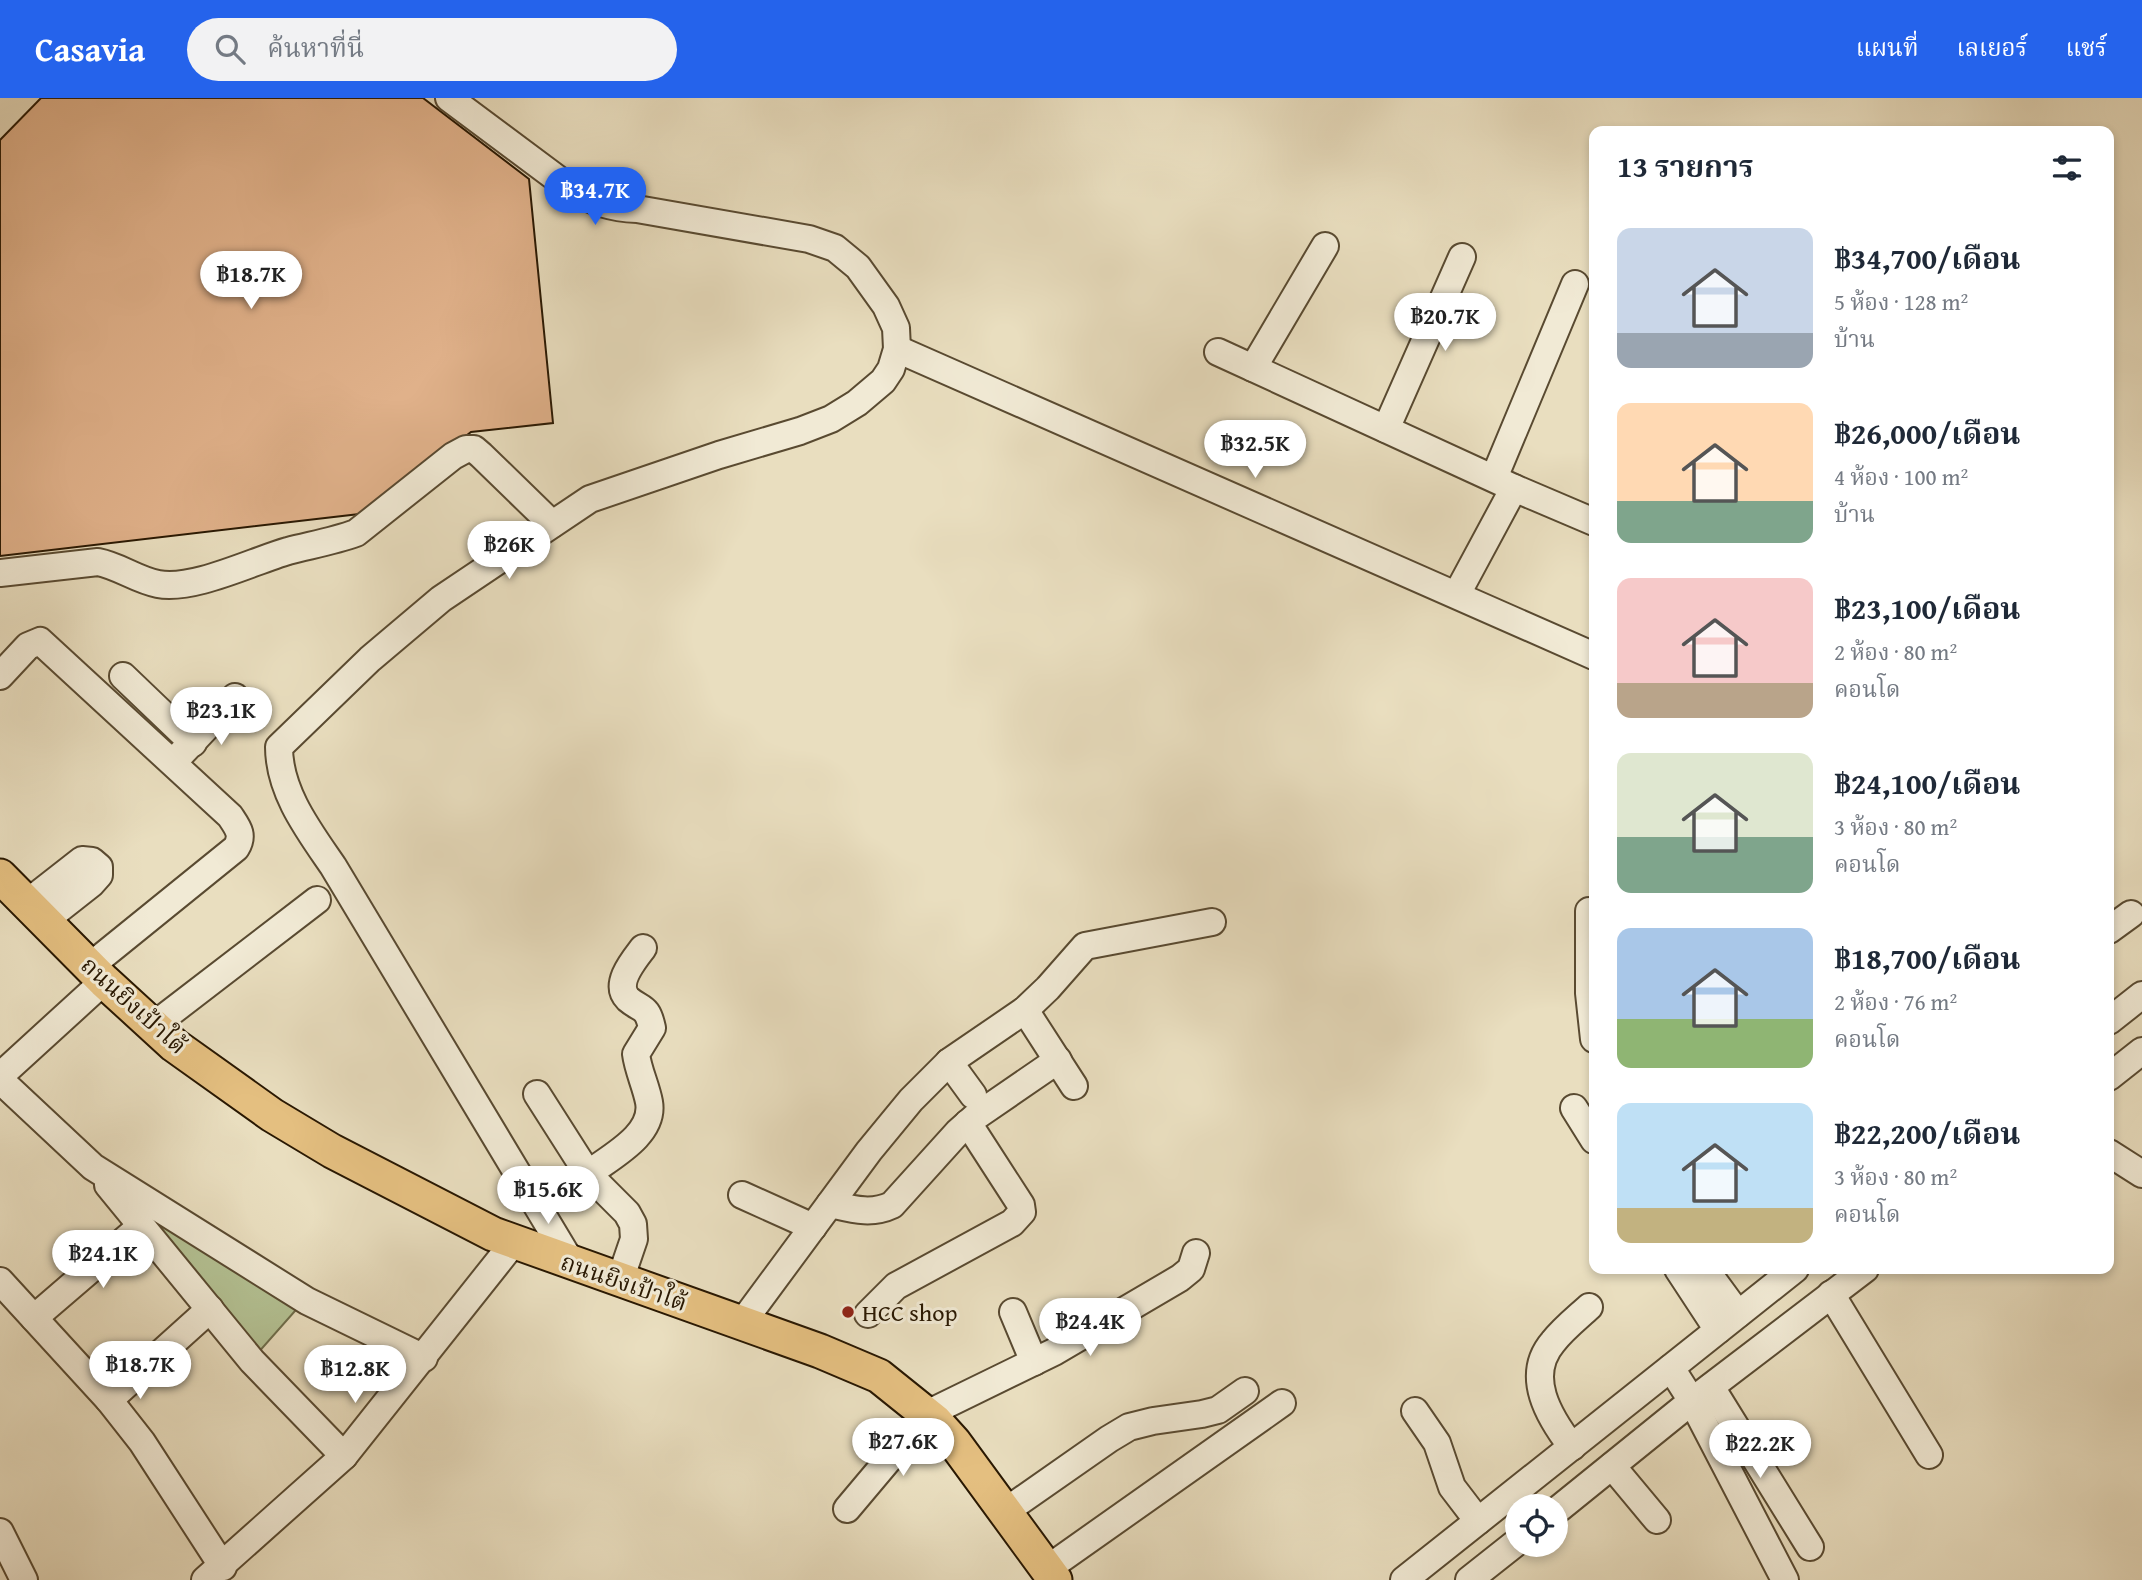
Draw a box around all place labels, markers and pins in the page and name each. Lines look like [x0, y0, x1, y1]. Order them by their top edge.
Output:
pin: ฿34.7K [538, 167, 652, 227]
pin: ฿18.7K [194, 252, 308, 311]
pin: ฿20.7K [1388, 294, 1502, 353]
pin: ฿32.5K [1198, 420, 1312, 480]
pin: ฿26K [468, 522, 550, 581]
pin: ฿23.1K [164, 688, 278, 747]
pin: ฿15.6K [491, 1166, 605, 1226]
pin: ฿24.1K [46, 1230, 160, 1290]
place label: HCC shop [862, 1295, 958, 1330]
pin: ฿24.4K [1033, 1298, 1147, 1358]
marker: HCC shop [840, 1304, 856, 1320]
pin: ฿18.7K [83, 1342, 197, 1401]
pin: ฿12.8K [298, 1346, 412, 1405]
pin: ฿27.6K [846, 1418, 960, 1478]
pin: ฿22.2K [1703, 1420, 1817, 1480]

